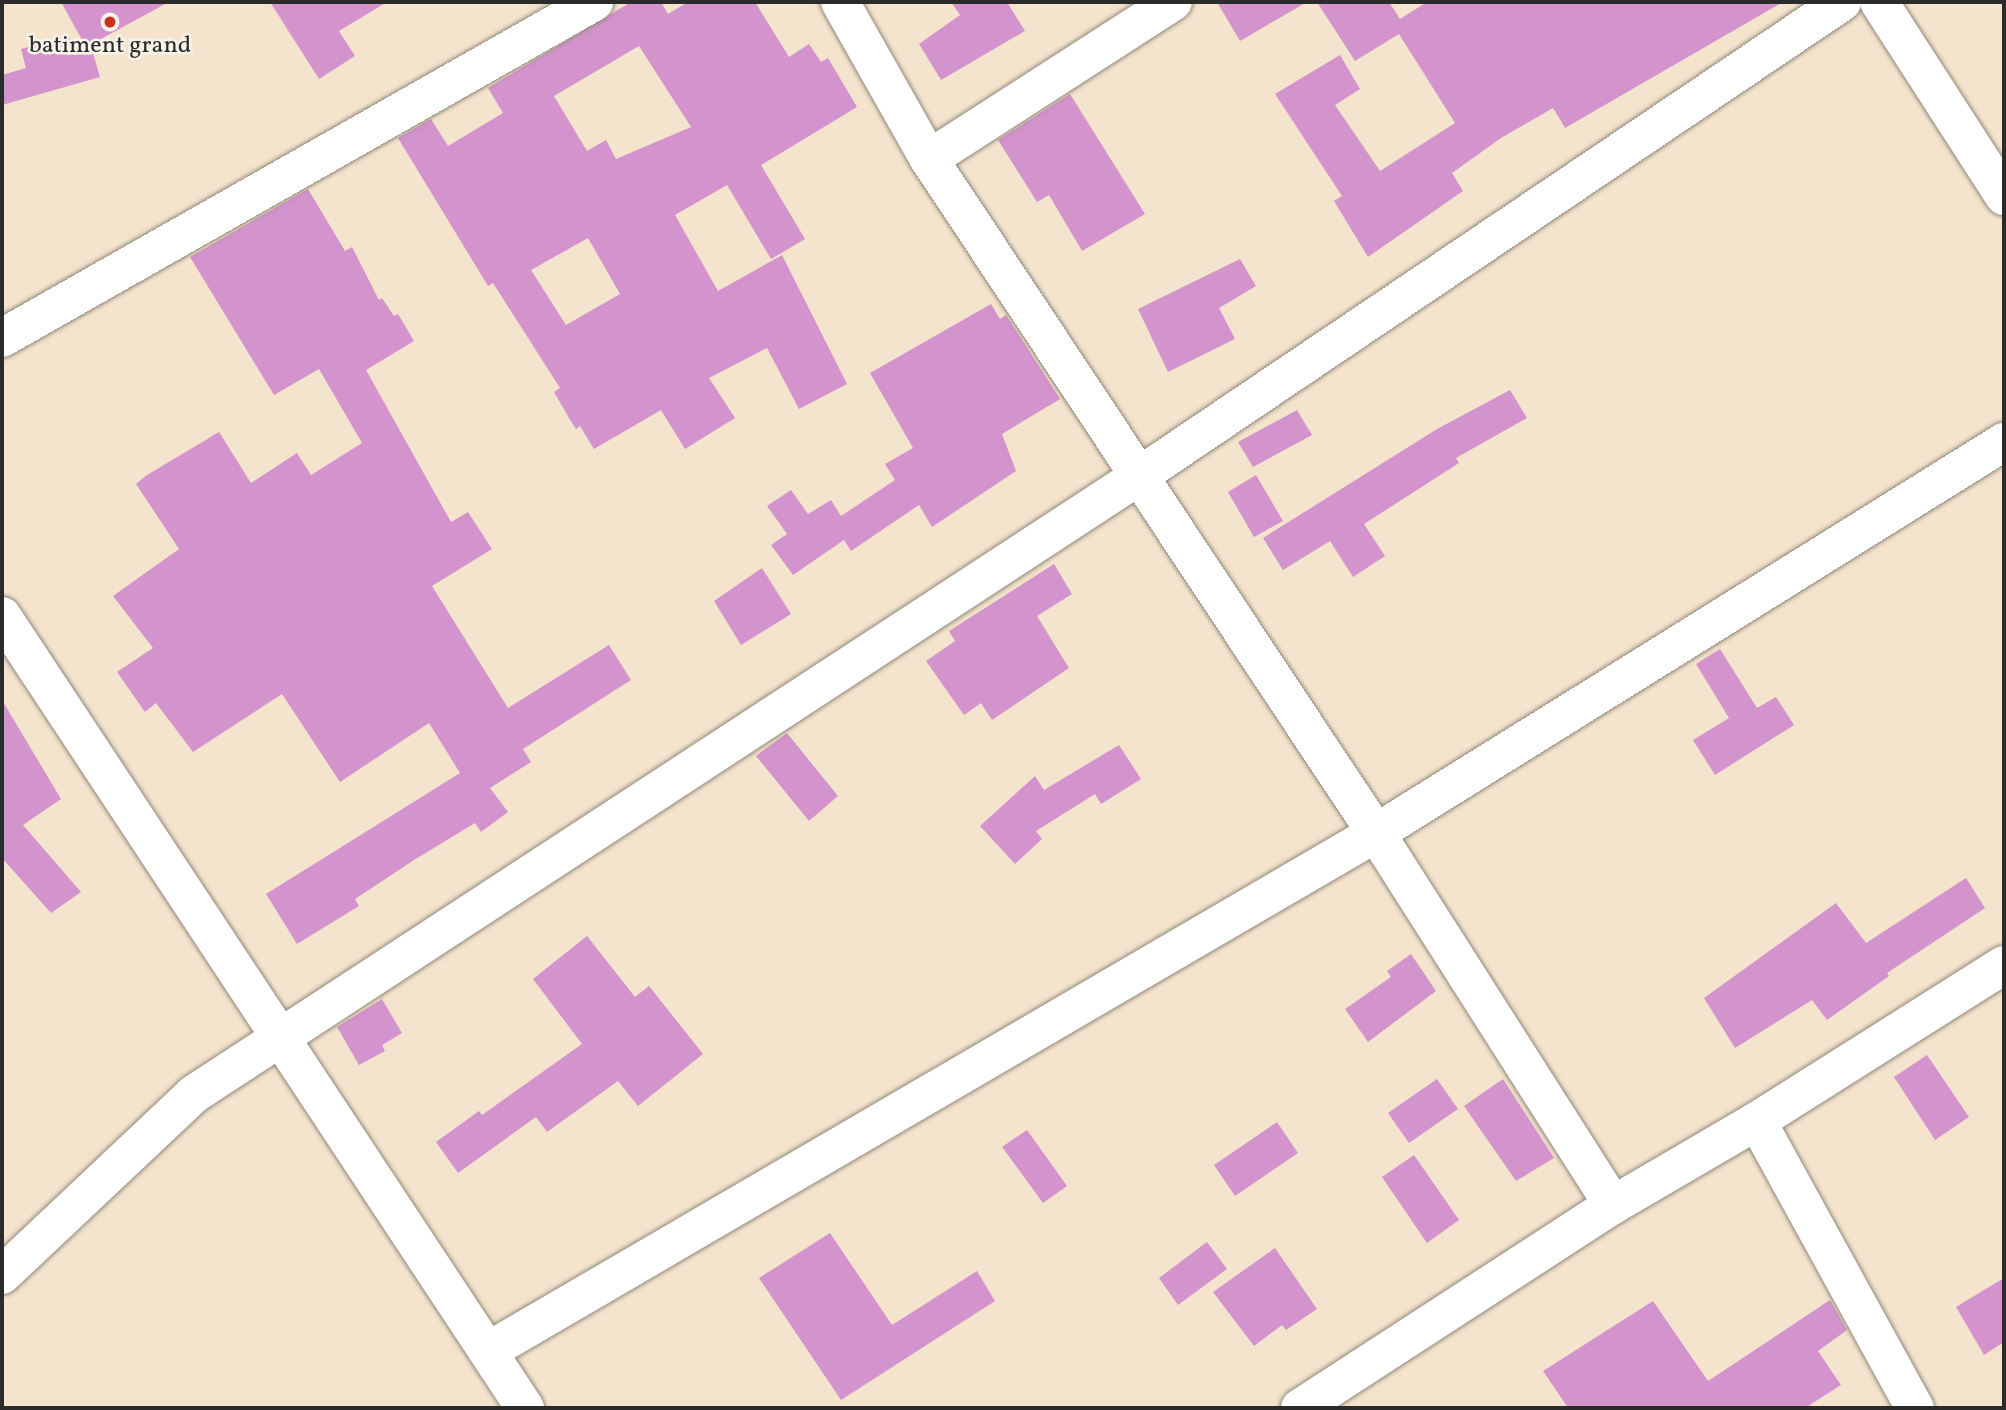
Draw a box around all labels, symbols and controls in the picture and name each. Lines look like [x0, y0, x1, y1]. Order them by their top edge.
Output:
marker: batiment grand [102, 14, 118, 30]
place label: batiment grand [29, 33, 191, 61]

